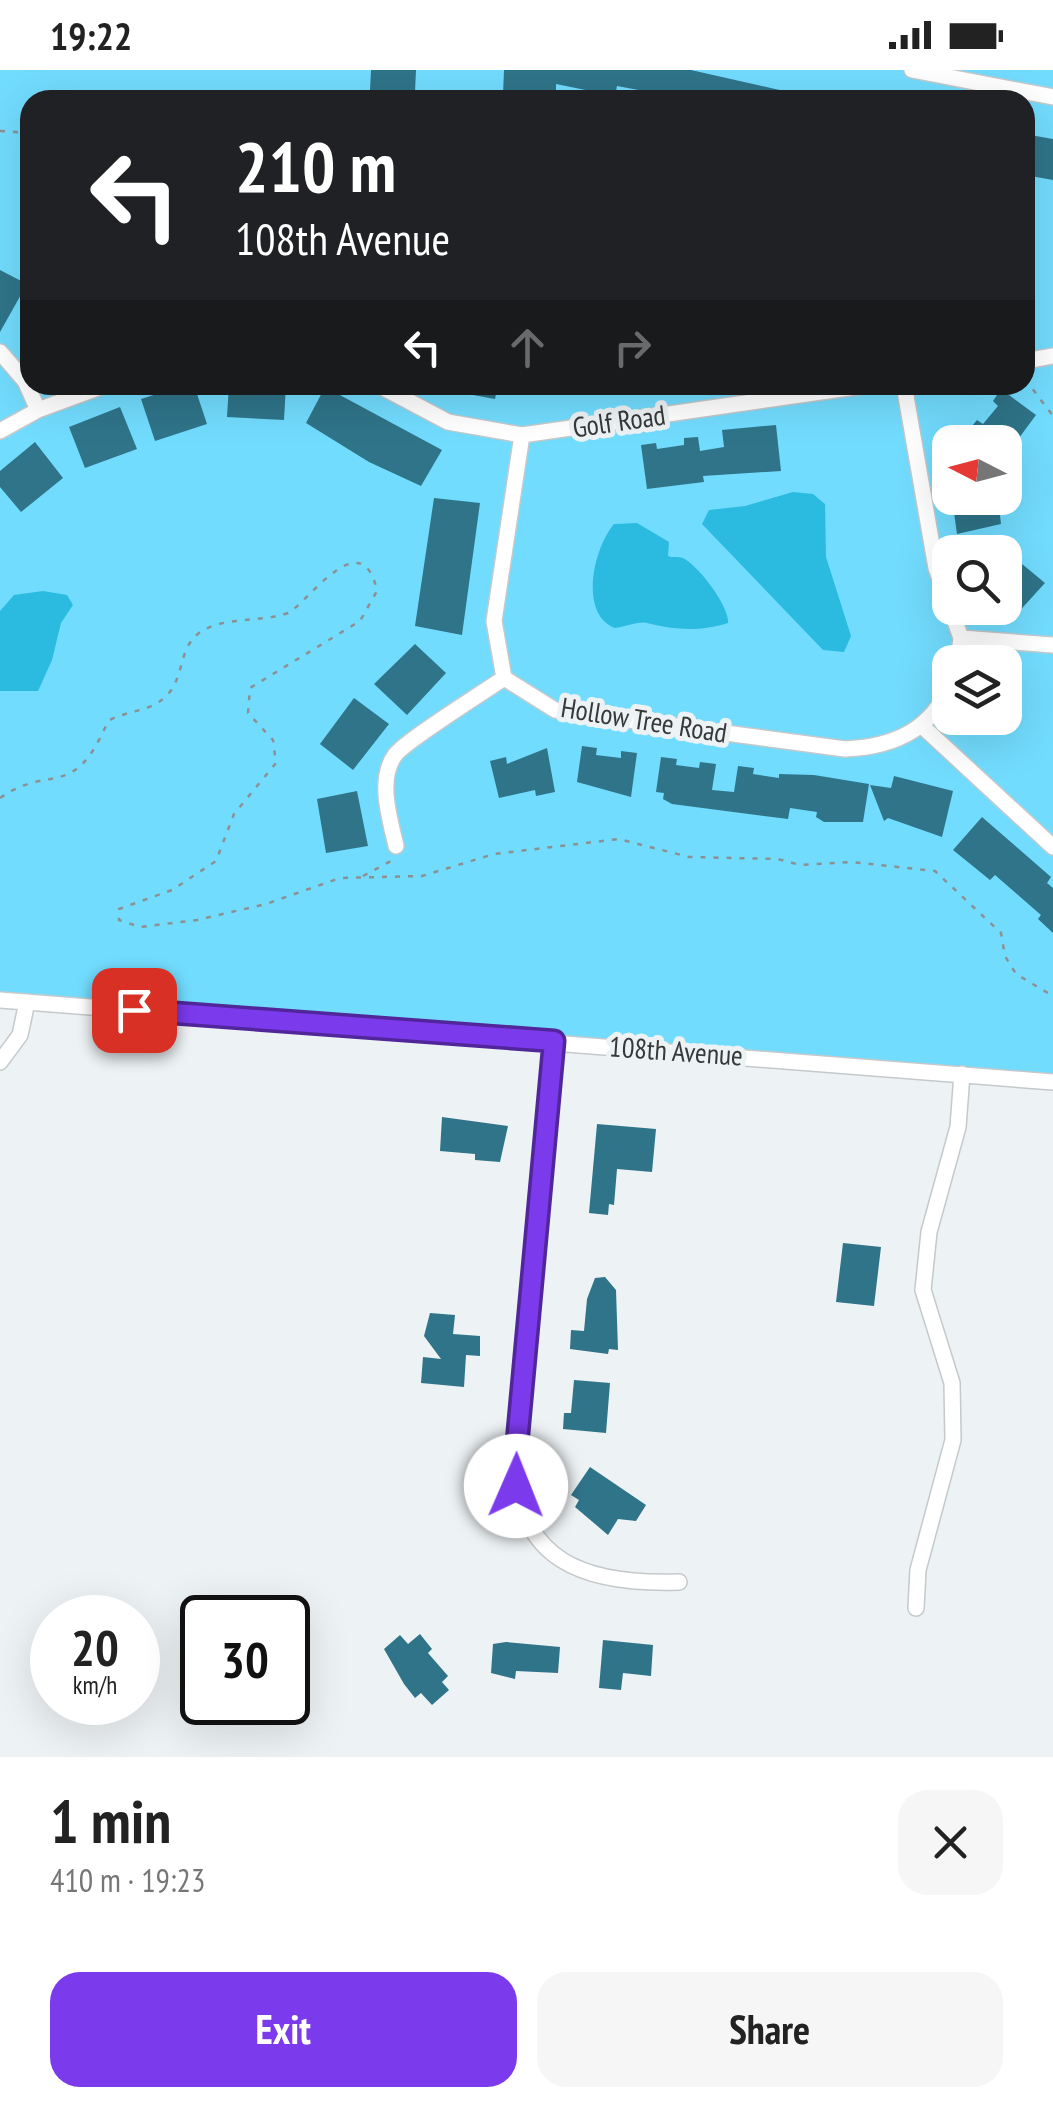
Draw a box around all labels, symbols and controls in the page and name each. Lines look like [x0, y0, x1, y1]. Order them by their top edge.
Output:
text: 19:22 [50, 11, 132, 60]
text: 210 m [235, 121, 396, 211]
icon: left [70, 130, 200, 260]
text: 108th Avenue [235, 209, 450, 267]
icon: left [395, 320, 450, 375]
icon: ahead [500, 320, 555, 375]
icon: right [605, 320, 660, 375]
street label: Golf Road [570, 396, 668, 445]
north arrow [932, 425, 1022, 515]
map controls [932, 425, 1022, 735]
button: search [932, 535, 1022, 625]
button: layers [932, 645, 1022, 735]
street label: Hollow Tree Road [558, 688, 730, 751]
pin [92, 968, 177, 1053]
icon: arrive [107, 983, 162, 1038]
street label: 108th Avenue [608, 1027, 744, 1074]
position arrow [464, 1434, 568, 1538]
speed limit sign: 30 [180, 1595, 310, 1725]
text: 20 [71, 1615, 119, 1680]
text: km/h [73, 1669, 117, 1701]
text: 1 min [50, 1782, 171, 1860]
button: close [898, 1790, 1003, 1895]
text: 410 m · 19:23 [50, 1859, 205, 1901]
button: Exit [50, 1972, 517, 2087]
button: Share [537, 1972, 1003, 2087]

